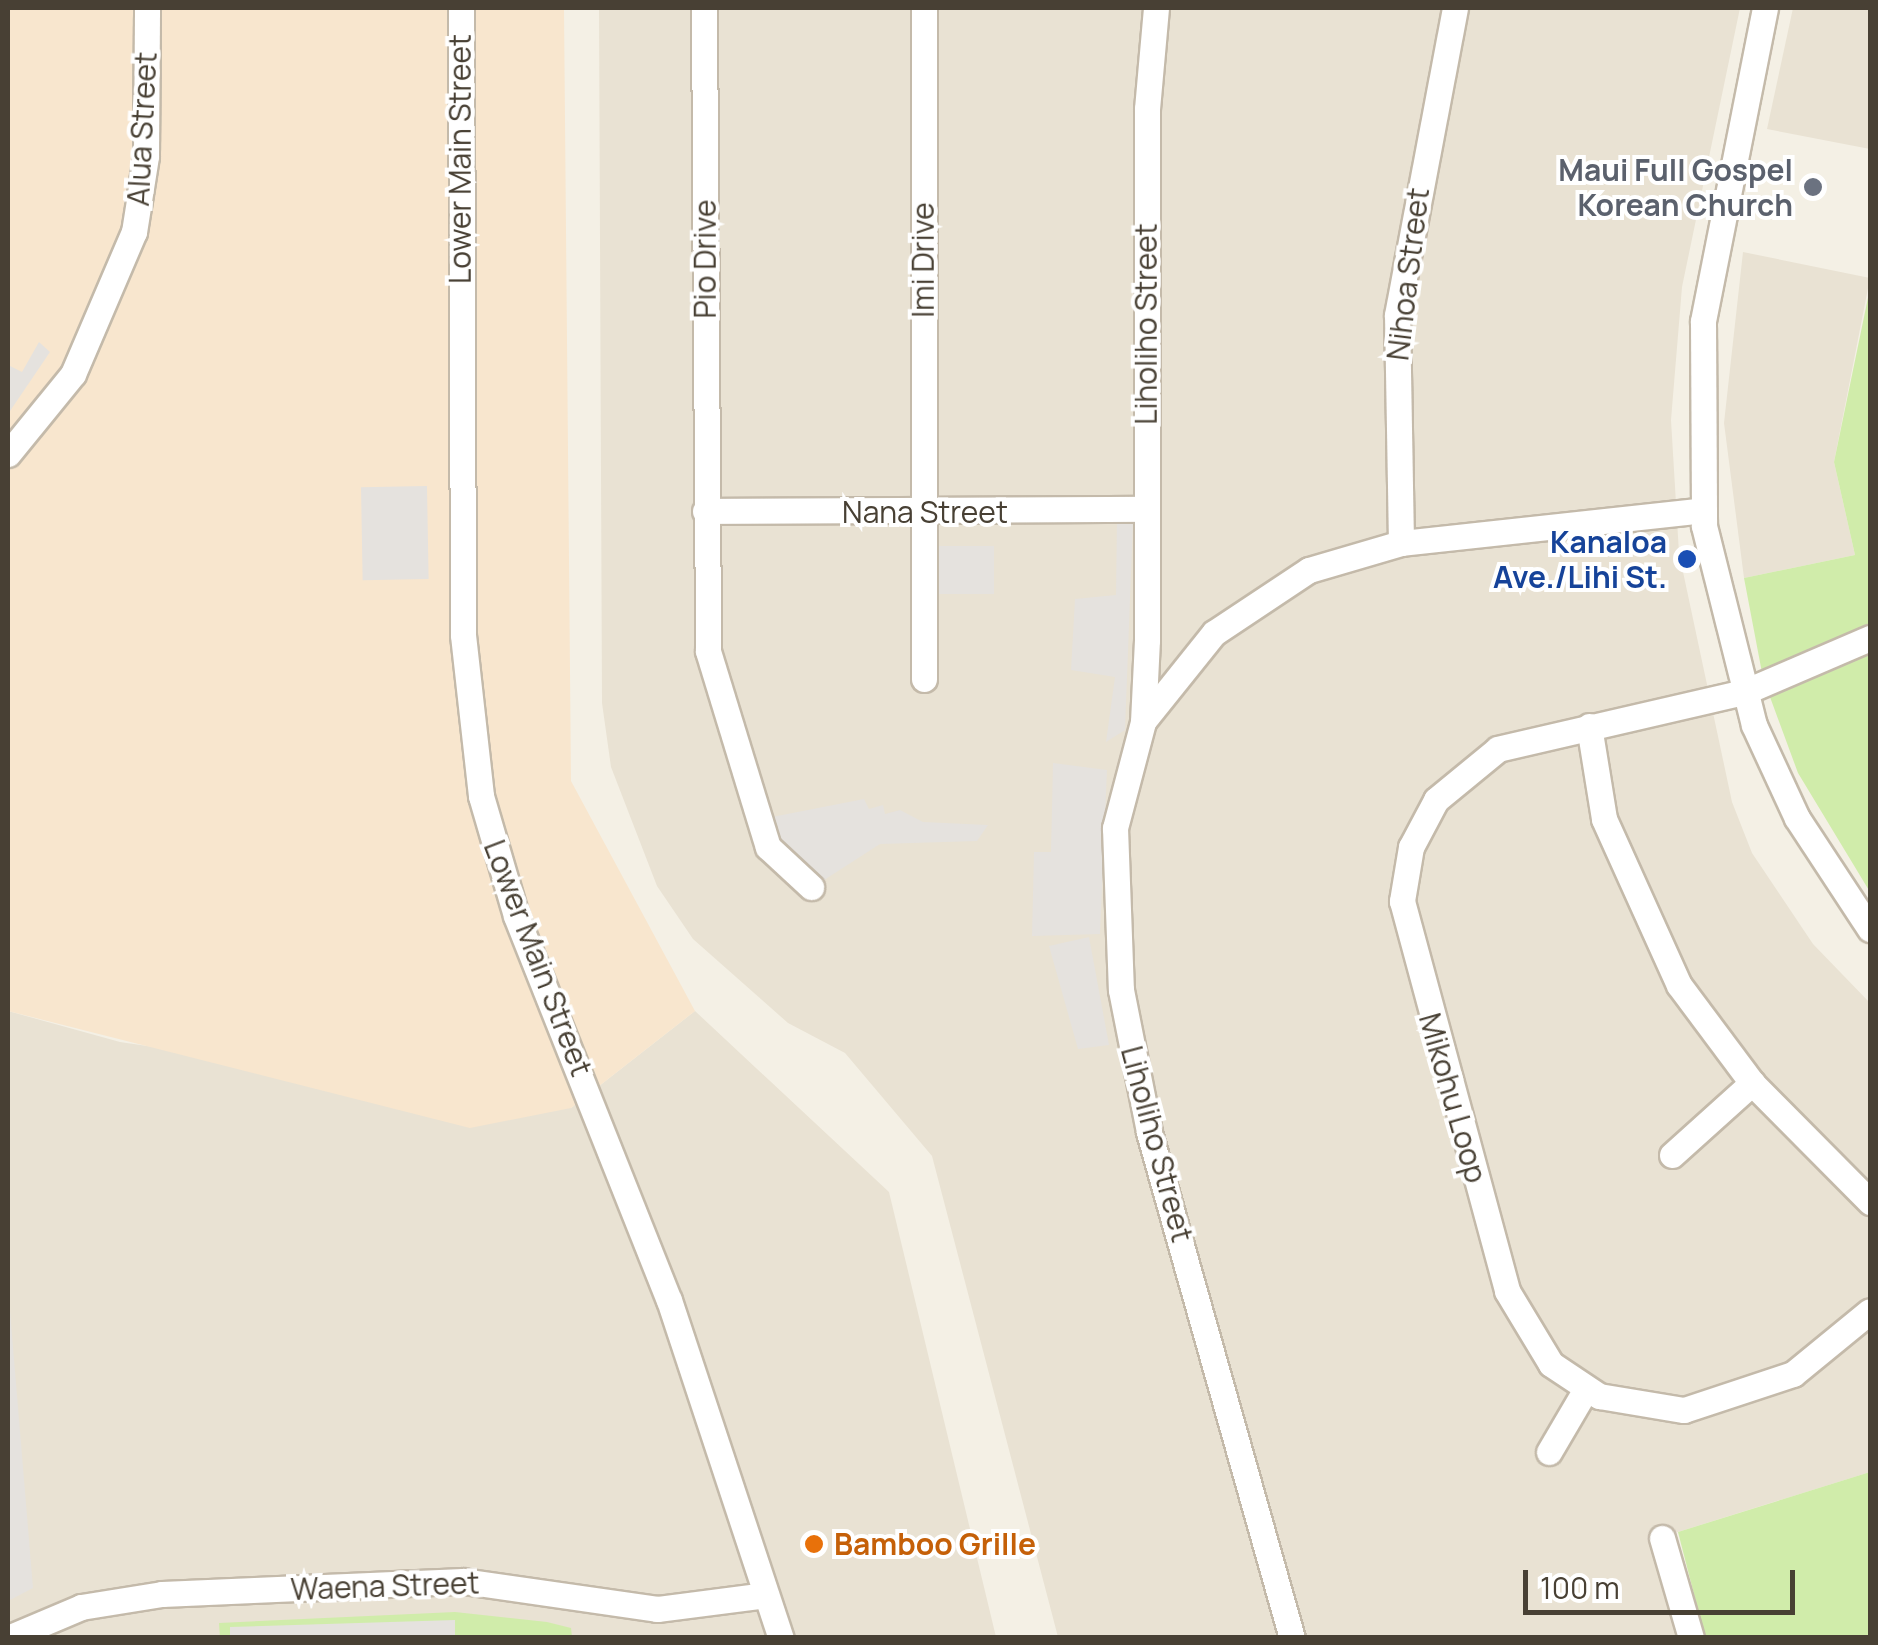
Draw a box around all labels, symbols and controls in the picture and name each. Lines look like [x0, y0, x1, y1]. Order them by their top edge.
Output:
street label: Lower Main Street [442, 34, 478, 284]
street label: Alua Street [120, 51, 164, 207]
place label: Maui Full Gospel Korean Church [1558, 152, 1793, 222]
marker: Maui Full Gospel Korean Church [1802, 176, 1824, 198]
street label: Nihoa Street [1380, 186, 1436, 362]
street label: Pio Drive [687, 199, 723, 319]
street label: Imi Drive [905, 202, 941, 318]
street label: Liholiho Street [1128, 223, 1164, 425]
street label: Nana Street [842, 494, 1008, 530]
place label: Kanaloa Ave./Lihi St. [1493, 524, 1667, 594]
marker: Kanaloa Ave./Lihi St. [1676, 548, 1698, 570]
street label: Lower Main Street [476, 835, 600, 1081]
street label: Mikohu Loop [1412, 1009, 1494, 1187]
street label: Liholiho Street [1114, 1042, 1200, 1246]
place label: Bamboo Grille [834, 1526, 1036, 1562]
marker: Bamboo Grille [803, 1533, 825, 1555]
scale bar [1528, 1550, 1800, 1612]
street label: Waena Street [290, 1565, 480, 1607]
text: 100 m [1540, 1567, 1620, 1608]

